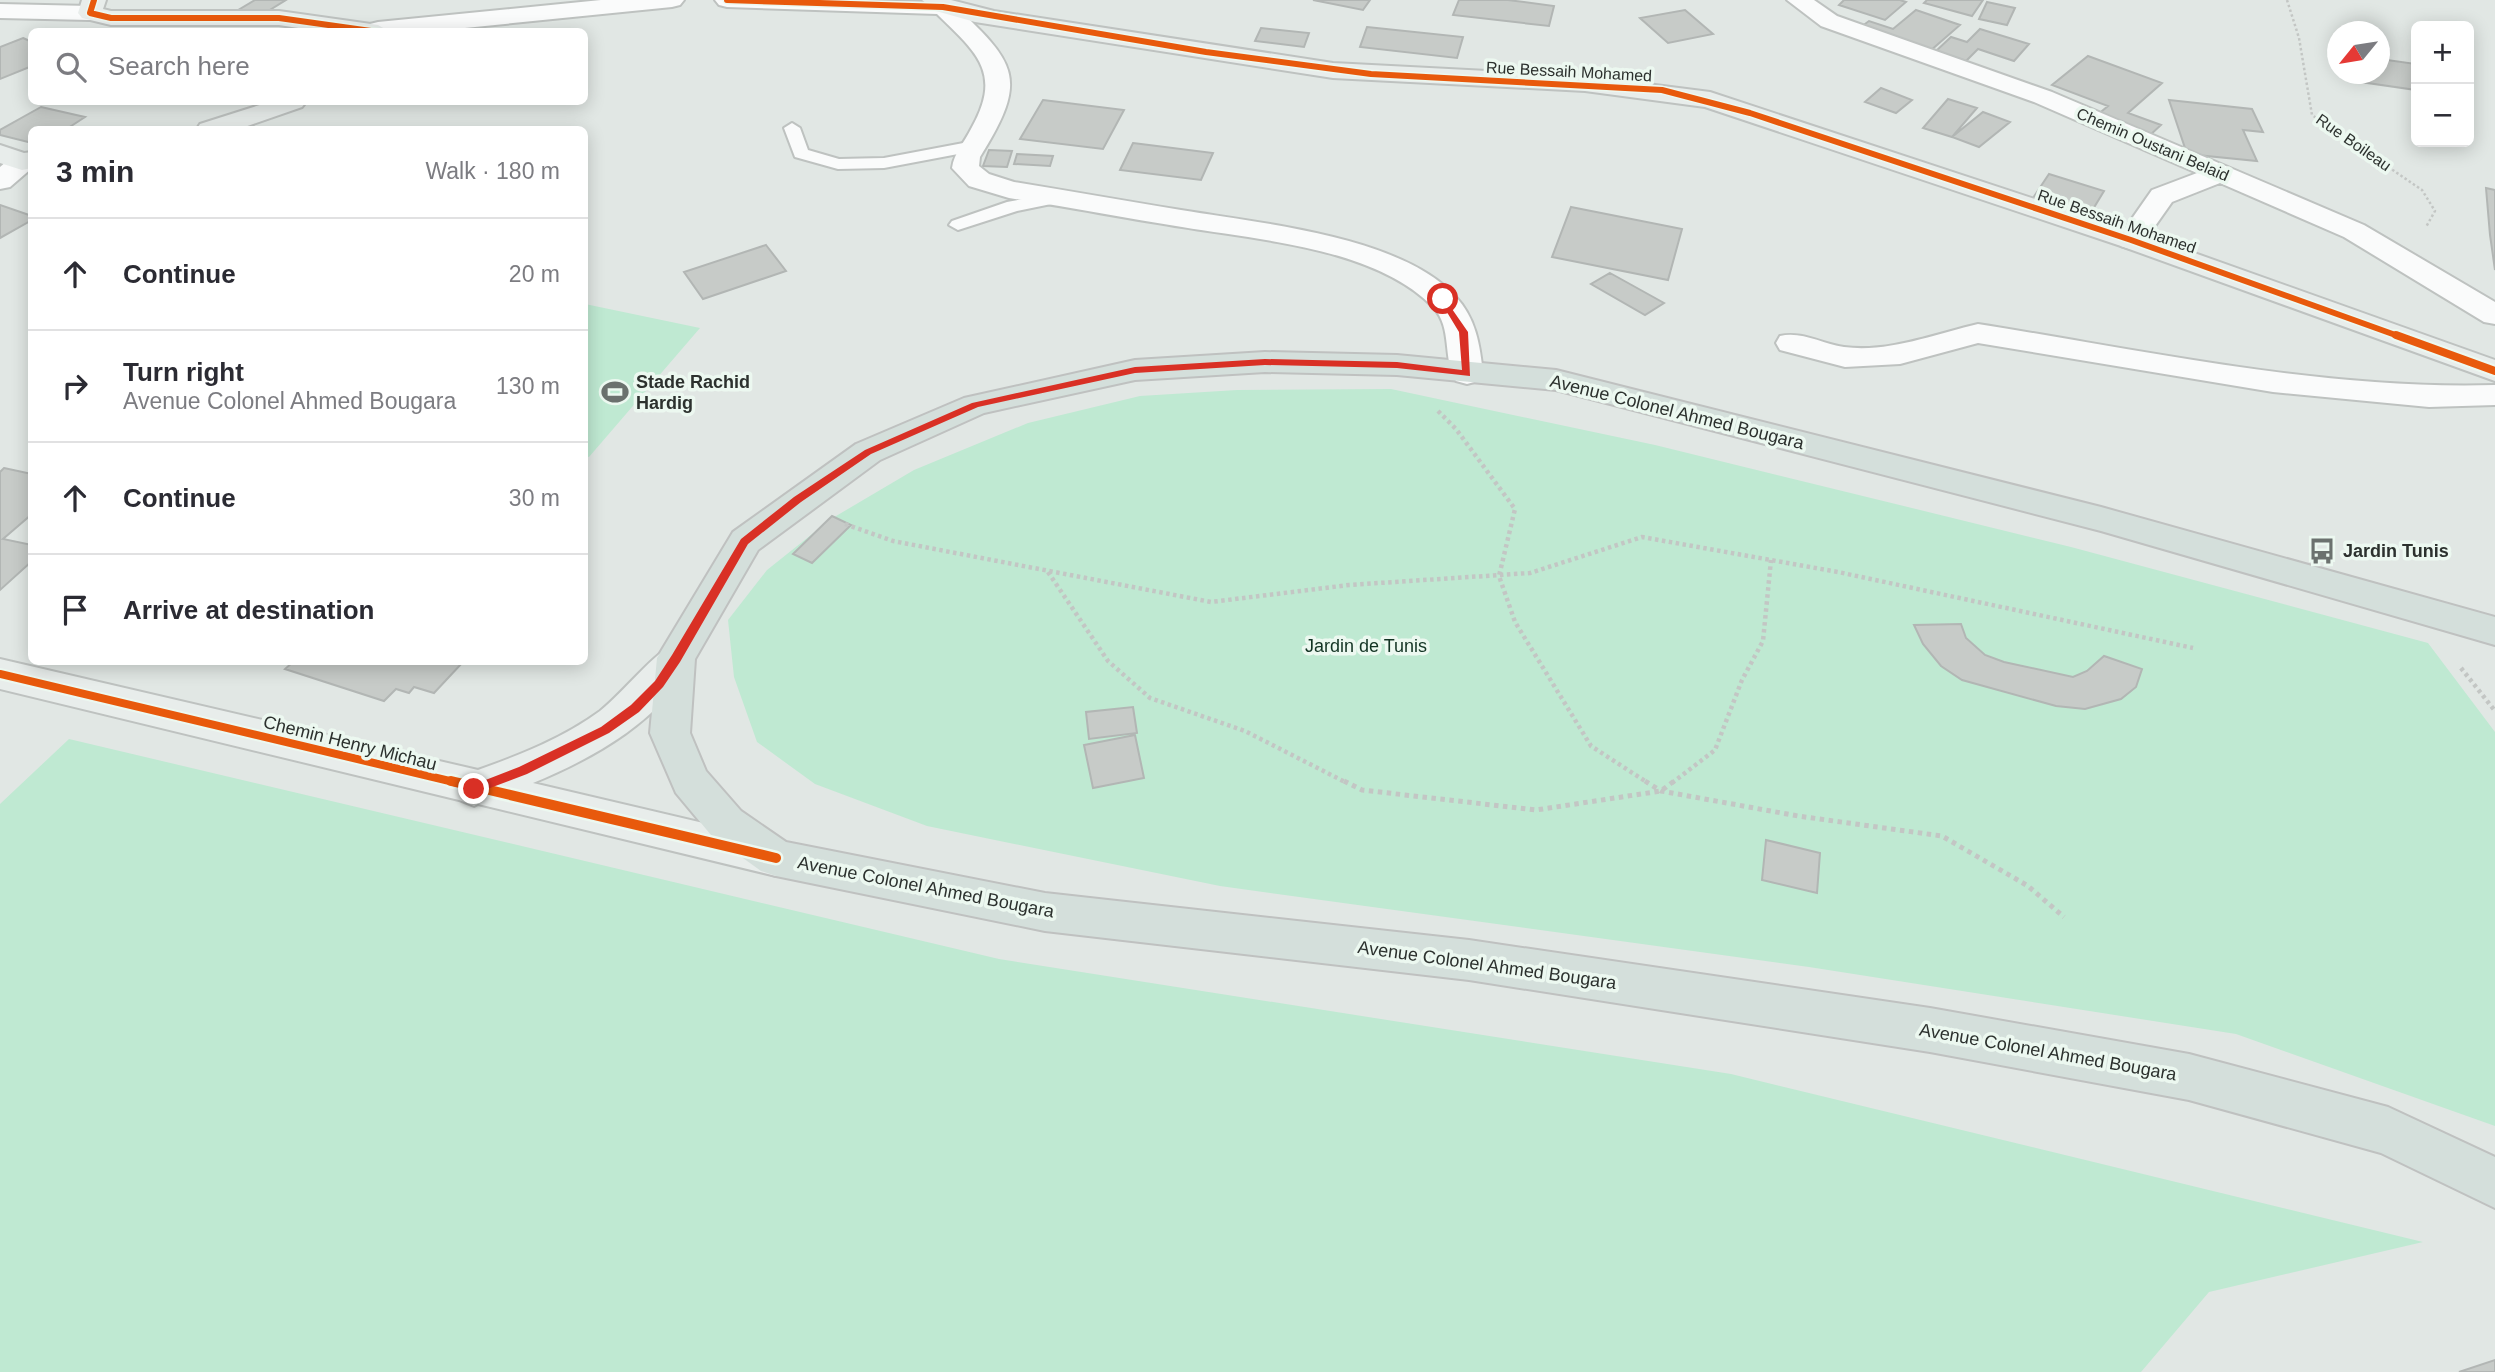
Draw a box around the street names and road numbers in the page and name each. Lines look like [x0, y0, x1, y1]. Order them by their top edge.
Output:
street label: Rue Bessaih Mohamed [1485, 59, 1652, 84]
street label: Chemin Oustani Belaid [2074, 105, 2231, 184]
street label: Rue Boileau [2313, 110, 2394, 174]
street label: Rue Bessaih Mohamed [2035, 186, 2198, 257]
street label: Avenue Colonel Ahmed Bougara [1548, 371, 1807, 453]
street label: Chemin Henry Michau [261, 712, 439, 774]
street label: Avenue Colonel Ahmed Bougara [796, 852, 1057, 922]
street label: Avenue Colonel Ahmed Bougara [1356, 937, 1619, 993]
street label: Avenue Colonel Ahmed Bougara [1918, 1020, 2179, 1085]

